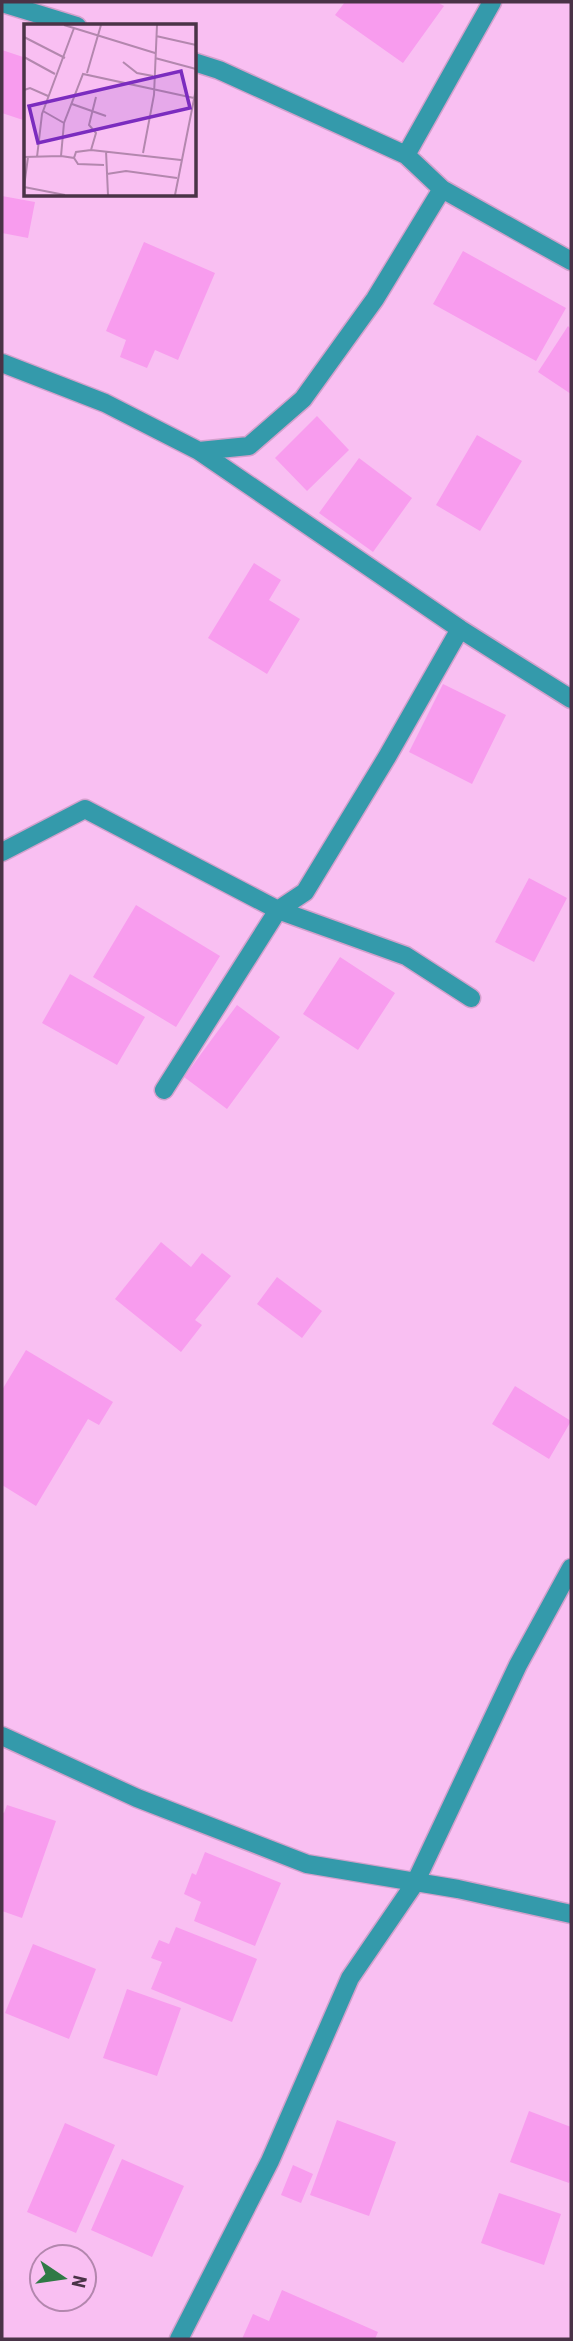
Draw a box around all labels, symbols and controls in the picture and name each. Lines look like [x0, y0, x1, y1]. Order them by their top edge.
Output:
inset map [24, 24, 196, 196]
north arrow [28, 2243, 98, 2313]
text: N [67, 2273, 92, 2290]

